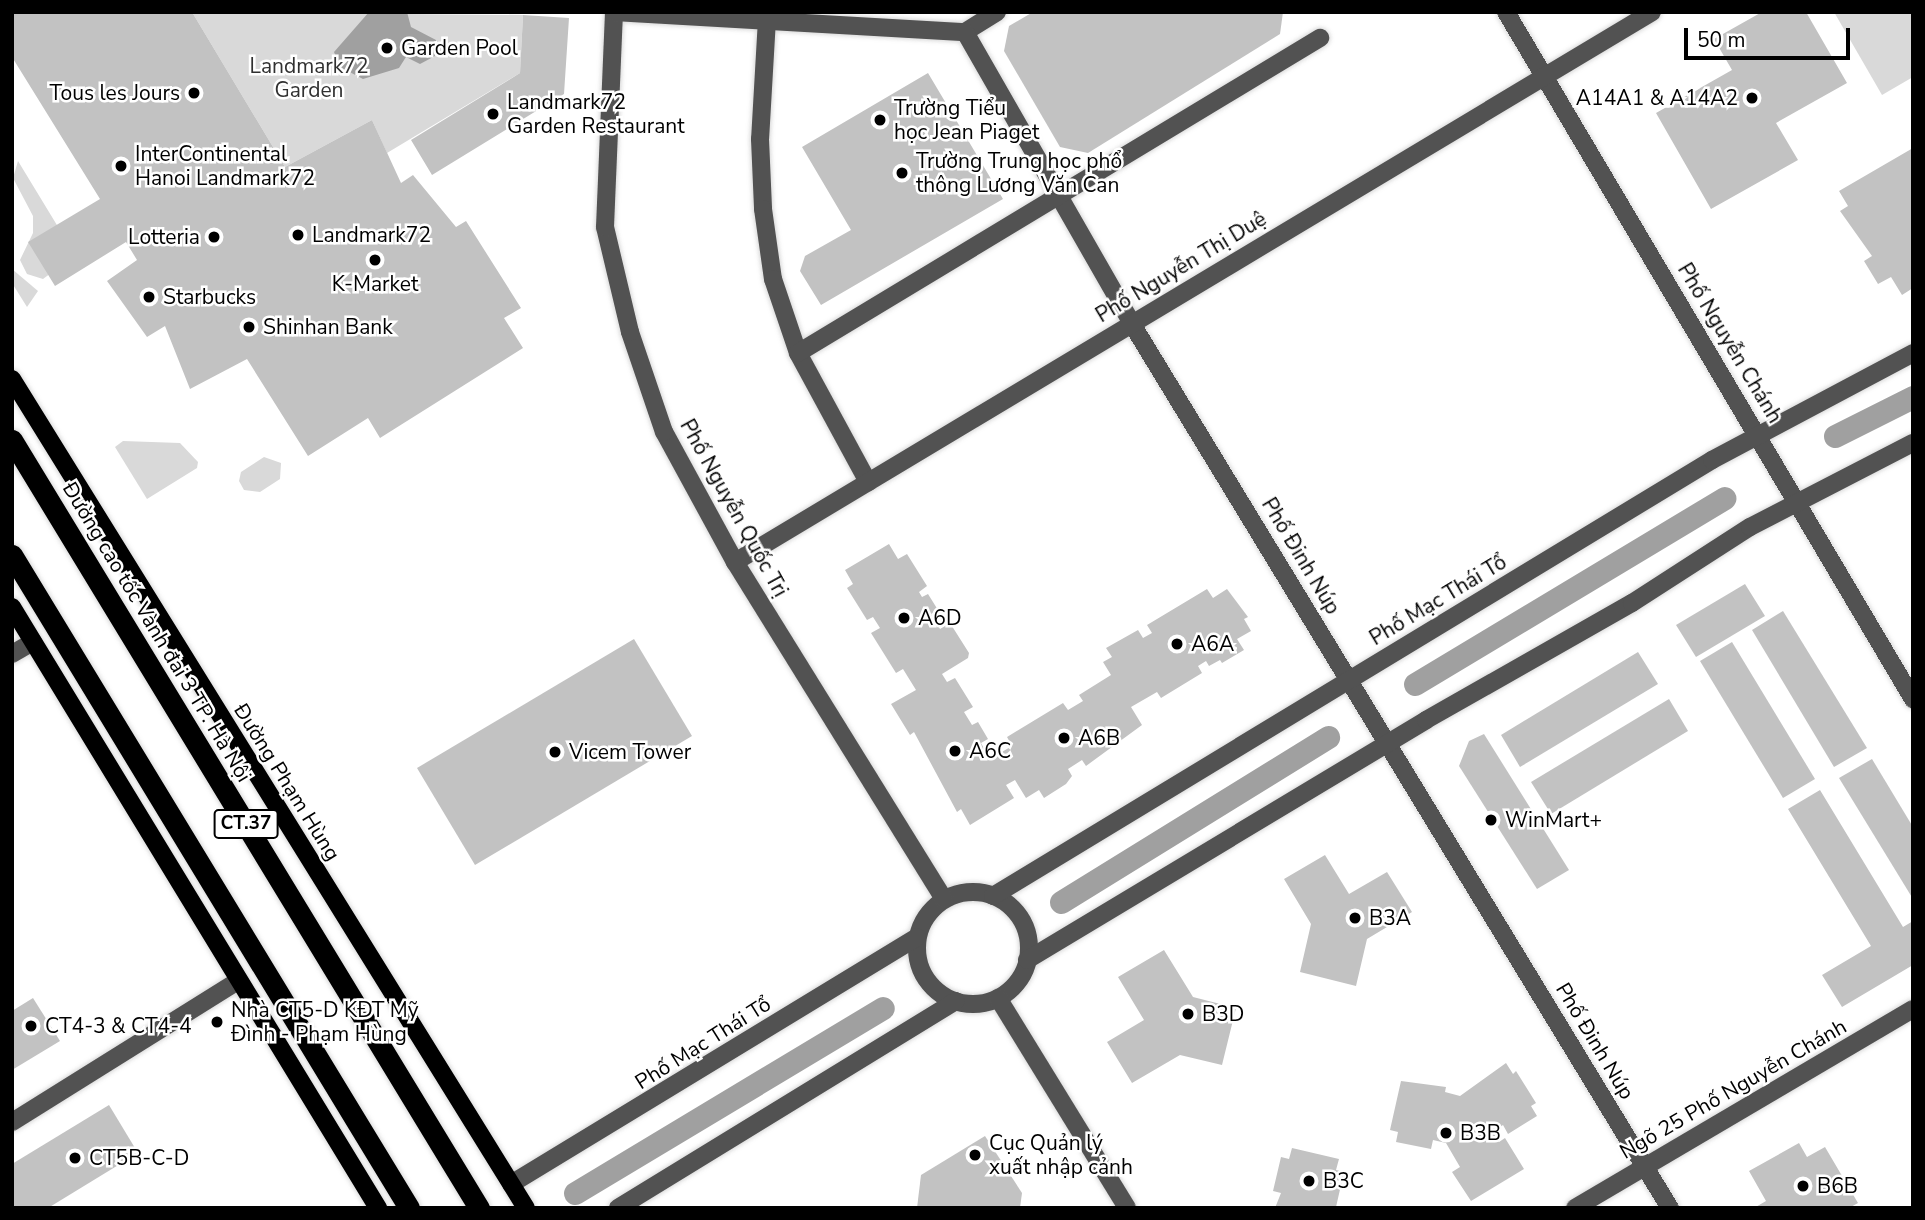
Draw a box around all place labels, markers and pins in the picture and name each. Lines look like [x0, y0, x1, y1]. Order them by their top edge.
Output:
place label: Garden Pool [401, 35, 518, 61]
marker: Garden Pool [379, 40, 395, 56]
place label: Tous les Jours [49, 80, 180, 106]
marker: Tous les Jours [186, 85, 202, 101]
place label: A14A1 & A14A2 [1576, 85, 1738, 111]
place label: Landmark72 Garden Restaurant [507, 89, 685, 139]
marker: A14A1 & A14A2 [1744, 90, 1760, 106]
place label: Trường Tiểu học Jean Piaget [894, 95, 1039, 145]
marker: Landmark72 Garden Restaurant [485, 106, 501, 122]
marker: Trường Tiểu học Jean Piaget [872, 112, 888, 128]
place label: InterContinental Hanoi Landmark72 [135, 141, 315, 191]
place label: Trường Trung học phổ thông Lương Văn Can [916, 148, 1122, 198]
marker: InterContinental Hanoi Landmark72 [113, 158, 129, 174]
marker: Trường Trung học phổ thông Lương Văn Can [894, 165, 910, 181]
place label: Landmark72 [312, 222, 431, 248]
place label: Lotteria [128, 224, 200, 250]
marker: Landmark72 [290, 227, 306, 243]
marker: Lotteria [206, 229, 222, 245]
marker: K-Market [367, 252, 383, 268]
place label: K-Market [332, 271, 418, 297]
place label: Starbucks [163, 284, 256, 310]
marker: Starbucks [141, 289, 157, 305]
place label: Shinhan Bank [263, 314, 393, 340]
marker: Shinhan Bank [241, 319, 257, 335]
place label: A6D [918, 605, 961, 631]
marker: A6D [896, 610, 912, 626]
place label: A6A [1191, 631, 1234, 657]
marker: A6A [1169, 636, 1185, 652]
place label: A6B [1078, 725, 1120, 751]
marker: A6B [1056, 730, 1072, 746]
place label: A6C [969, 738, 1011, 764]
place label: Vicem Tower [569, 739, 691, 765]
marker: A6C [947, 743, 963, 759]
marker: Vicem Tower [547, 744, 563, 760]
place label: WinMart+ [1505, 807, 1602, 833]
marker: WinMart+ [1483, 812, 1499, 828]
place label: B3A [1369, 905, 1411, 931]
marker: B3A [1347, 910, 1363, 926]
place label: Nhà CT5-D KĐT Mỹ Đình - Phạm Hùng [231, 997, 419, 1047]
place label: B3D [1202, 1001, 1244, 1027]
marker: B3D [1180, 1006, 1196, 1022]
place label: CT4-3 & CT4-4 [45, 1013, 192, 1039]
marker: Nhà CT5-D KĐT Mỹ Đình - Phạm Hùng [209, 1014, 225, 1030]
marker: CT4-3 & CT4-4 [23, 1018, 39, 1034]
place label: B3B [1460, 1120, 1501, 1146]
marker: B3B [1438, 1125, 1454, 1141]
place label: Cục Quản lý xuất nhập cảnh [989, 1130, 1133, 1180]
place label: CT5B-C-D [89, 1145, 189, 1171]
marker: Cục Quản lý xuất nhập cảnh [967, 1147, 983, 1163]
marker: CT5B-C-D [67, 1150, 83, 1166]
place label: B3C [1323, 1168, 1364, 1194]
marker: B3C [1301, 1173, 1317, 1189]
place label: B6B [1817, 1173, 1858, 1199]
marker: B6B [1795, 1178, 1811, 1194]

